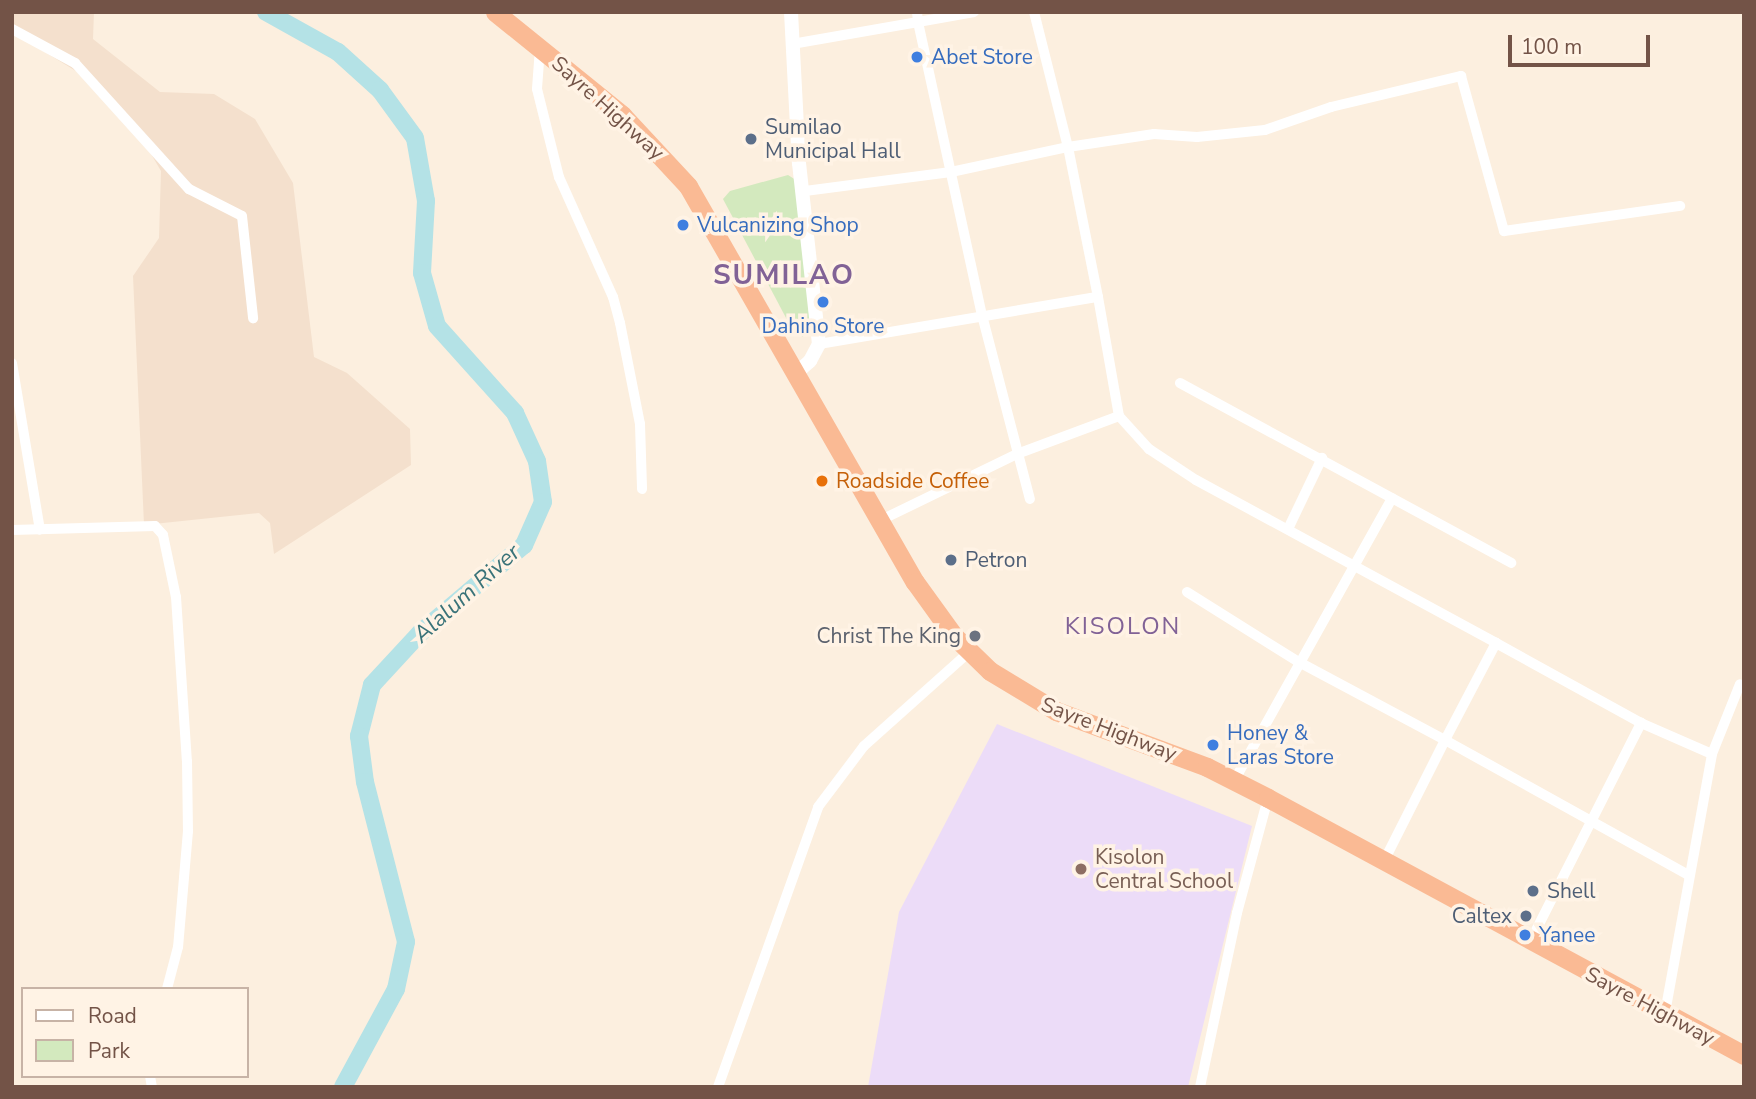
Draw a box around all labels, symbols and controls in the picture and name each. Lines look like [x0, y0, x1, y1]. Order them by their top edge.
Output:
scale bar [1511, 21, 1653, 65]
text: 100 m [1521, 33, 1582, 61]
place label: Abet Store [931, 44, 1033, 70]
marker: Abet Store [909, 49, 925, 65]
street label: Sayre Highway [546, 51, 670, 165]
place label: Sumilao Municipal Hall [765, 114, 901, 164]
marker: Sumilao Municipal Hall [743, 131, 759, 147]
place label: Vulcanizing Shop [697, 212, 859, 238]
marker: Vulcanizing Shop [675, 217, 691, 233]
district label: SUMILAO [714, 258, 854, 292]
marker: Dahino Store [815, 294, 831, 310]
place label: Dahino Store [762, 313, 884, 339]
place label: Roadside Coffee [836, 468, 989, 494]
marker: Roadside Coffee [814, 473, 830, 489]
water label: Alalum River [408, 539, 526, 649]
place label: Petron [965, 547, 1027, 573]
marker: Petron [943, 552, 959, 568]
district label: KISOLON [1066, 613, 1180, 641]
place label: Christ The King [816, 623, 961, 649]
marker: Christ The King [967, 628, 983, 644]
street label: Sayre Highway [1038, 692, 1180, 766]
place label: Honey & Laras Store [1227, 720, 1334, 770]
marker: Honey & Laras Store [1205, 737, 1221, 753]
place label: Kisolon Central School [1095, 844, 1233, 894]
marker: Kisolon Central School [1073, 861, 1089, 877]
place label: Shell [1547, 878, 1595, 904]
marker: Shell [1525, 883, 1541, 899]
place label: Caltex [1452, 903, 1512, 929]
marker: Caltex [1518, 908, 1534, 924]
place label: Yanee [1539, 922, 1595, 948]
marker: Yanee [1517, 927, 1533, 943]
street label: Sayre Highway [1581, 961, 1719, 1051]
legend [21, 987, 248, 1078]
text: Road [88, 1002, 137, 1030]
text: Park [88, 1037, 130, 1065]

